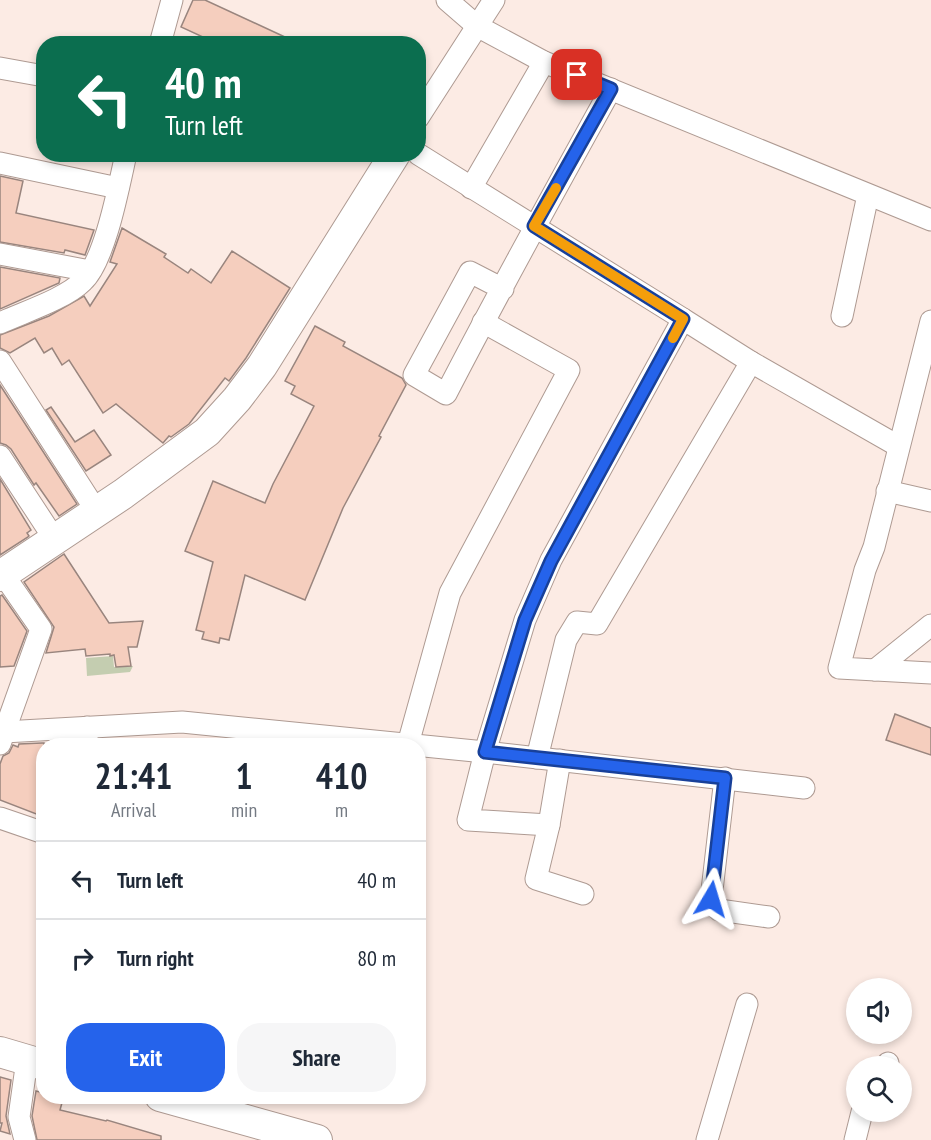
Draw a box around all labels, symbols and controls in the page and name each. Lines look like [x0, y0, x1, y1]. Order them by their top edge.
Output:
pin [551, 49, 602, 100]
text: 40 m [165, 55, 242, 110]
icon: arrive [560, 58, 593, 91]
icon: left [66, 60, 144, 138]
text: Turn left [165, 108, 243, 142]
text: 21:41 [95, 752, 172, 799]
text: 1 [235, 752, 253, 799]
text: 410 [316, 752, 367, 799]
text: Arrival [111, 797, 156, 823]
text: min [231, 797, 257, 823]
text: m [335, 797, 348, 823]
icon: left [66, 864, 99, 897]
text: Turn left [117, 866, 183, 894]
text: 40 m [357, 866, 396, 894]
position arrow [679, 867, 743, 931]
icon: right [66, 942, 99, 975]
text: Turn right [117, 944, 194, 972]
text: 80 m [357, 944, 396, 972]
map controls [846, 978, 912, 1122]
button: sound [846, 978, 912, 1044]
button: Exit [66, 1023, 225, 1092]
button: Share [237, 1023, 396, 1092]
button: search [846, 1056, 912, 1122]

